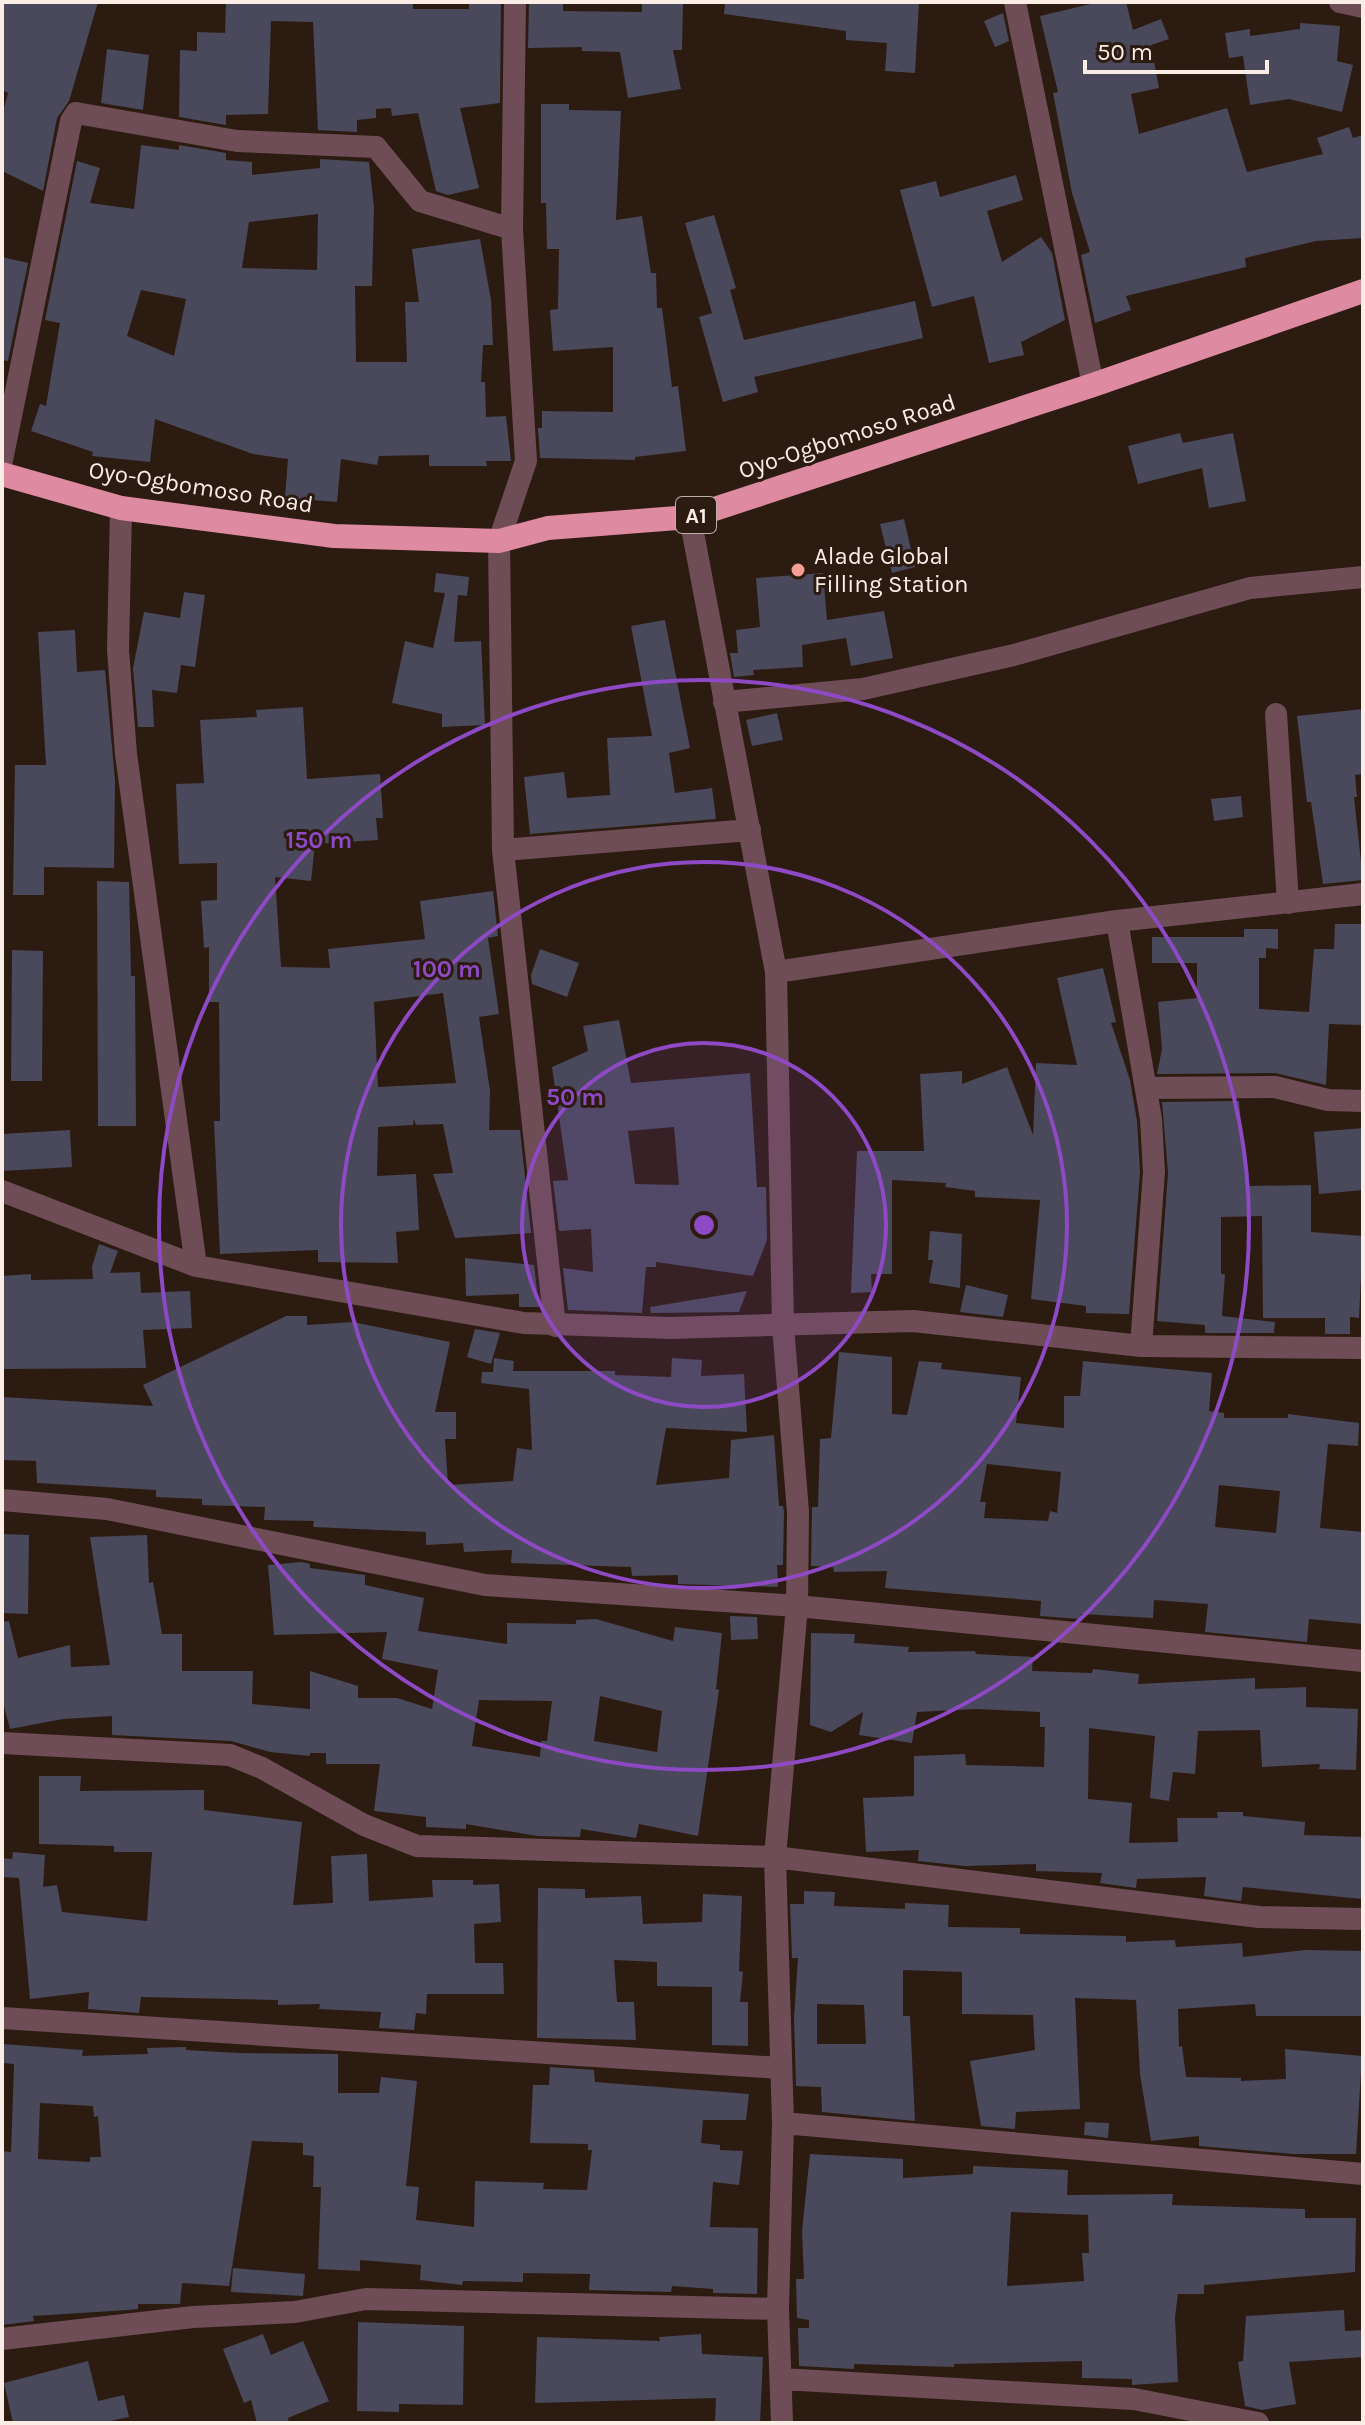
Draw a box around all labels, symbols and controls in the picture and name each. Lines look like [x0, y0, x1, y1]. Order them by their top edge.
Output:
scale bar [1085, 24, 1267, 74]
text: 50 m [1097, 38, 1153, 66]
street label: Oyo-Ogbomoso Road [735, 388, 959, 484]
street label: Oyo-Ogbomoso Road [87, 455, 315, 519]
road number: A1 [676, 497, 716, 533]
place label: Alade Global Filling Station [814, 542, 969, 598]
marker: Alade Global Filling Station [789, 561, 807, 579]
text: 150 m [286, 826, 352, 854]
text: 100 m [413, 955, 481, 983]
text: 50 m [546, 1083, 604, 1111]
centre of rings [690, 1211, 718, 1239]

